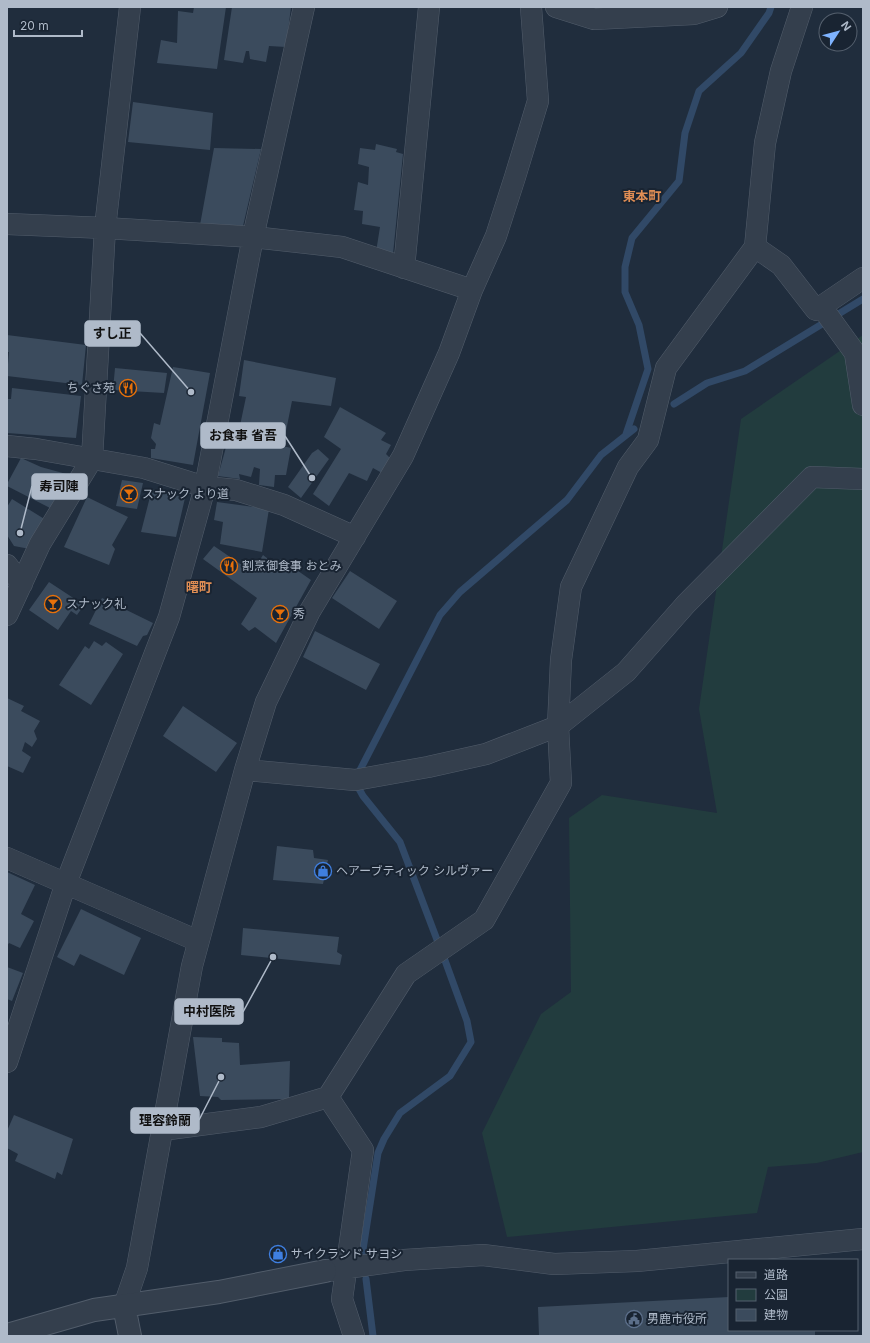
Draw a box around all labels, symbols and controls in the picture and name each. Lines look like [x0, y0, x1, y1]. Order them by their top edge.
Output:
scale bar [14, 12, 82, 38]
north arrow [818, 12, 858, 52]
text: 20 m [20, 18, 49, 33]
text: N [838, 19, 854, 34]
district label: 東本町 [622, 188, 662, 204]
callout: すし正 [85, 321, 140, 346]
text: すし正 [92, 325, 132, 341]
restaurant icon: ちぐさ苑 [118, 378, 138, 398]
place label: ちぐさ苑 [67, 380, 115, 395]
callout: お食事 省吾 [201, 423, 285, 448]
text: お食事 省吾 [209, 427, 277, 443]
callout: 寿司陣 [32, 474, 87, 499]
text: 寿司陣 [39, 478, 79, 494]
bar icon: スナック より道 [119, 484, 139, 504]
place label: スナック より道 [142, 486, 229, 501]
restaurant icon: 割烹御食事 おとみ [219, 556, 239, 576]
place label: 割烹御食事 おとみ [242, 558, 341, 573]
district label: 曙町 [186, 579, 212, 595]
bar icon: スナック礼 [43, 594, 63, 614]
place label: スナック礼 [66, 596, 126, 611]
bar icon: 秀 [270, 604, 290, 624]
place label: 秀 [293, 606, 305, 621]
shop icon: ヘアーブティック シルヴァー [313, 861, 333, 881]
place label: ヘアーブティック シルヴァー [336, 863, 493, 878]
callout: 中村医院 [175, 999, 243, 1024]
text: 中村医院 [183, 1003, 235, 1019]
callout: 理容鈴蘭 [131, 1108, 199, 1133]
text: 理容鈴蘭 [139, 1112, 191, 1128]
shop icon: サイクランド サヨシ [268, 1244, 288, 1264]
place label: サイクランド サヨシ [291, 1246, 402, 1261]
legend [728, 1259, 858, 1331]
text: 道路 [764, 1267, 788, 1282]
text: 公園 [764, 1287, 788, 1302]
text: 建物 [764, 1307, 788, 1322]
public building icon: 男鹿市役所 [624, 1309, 644, 1329]
place label: 男鹿市役所 [647, 1311, 707, 1326]

